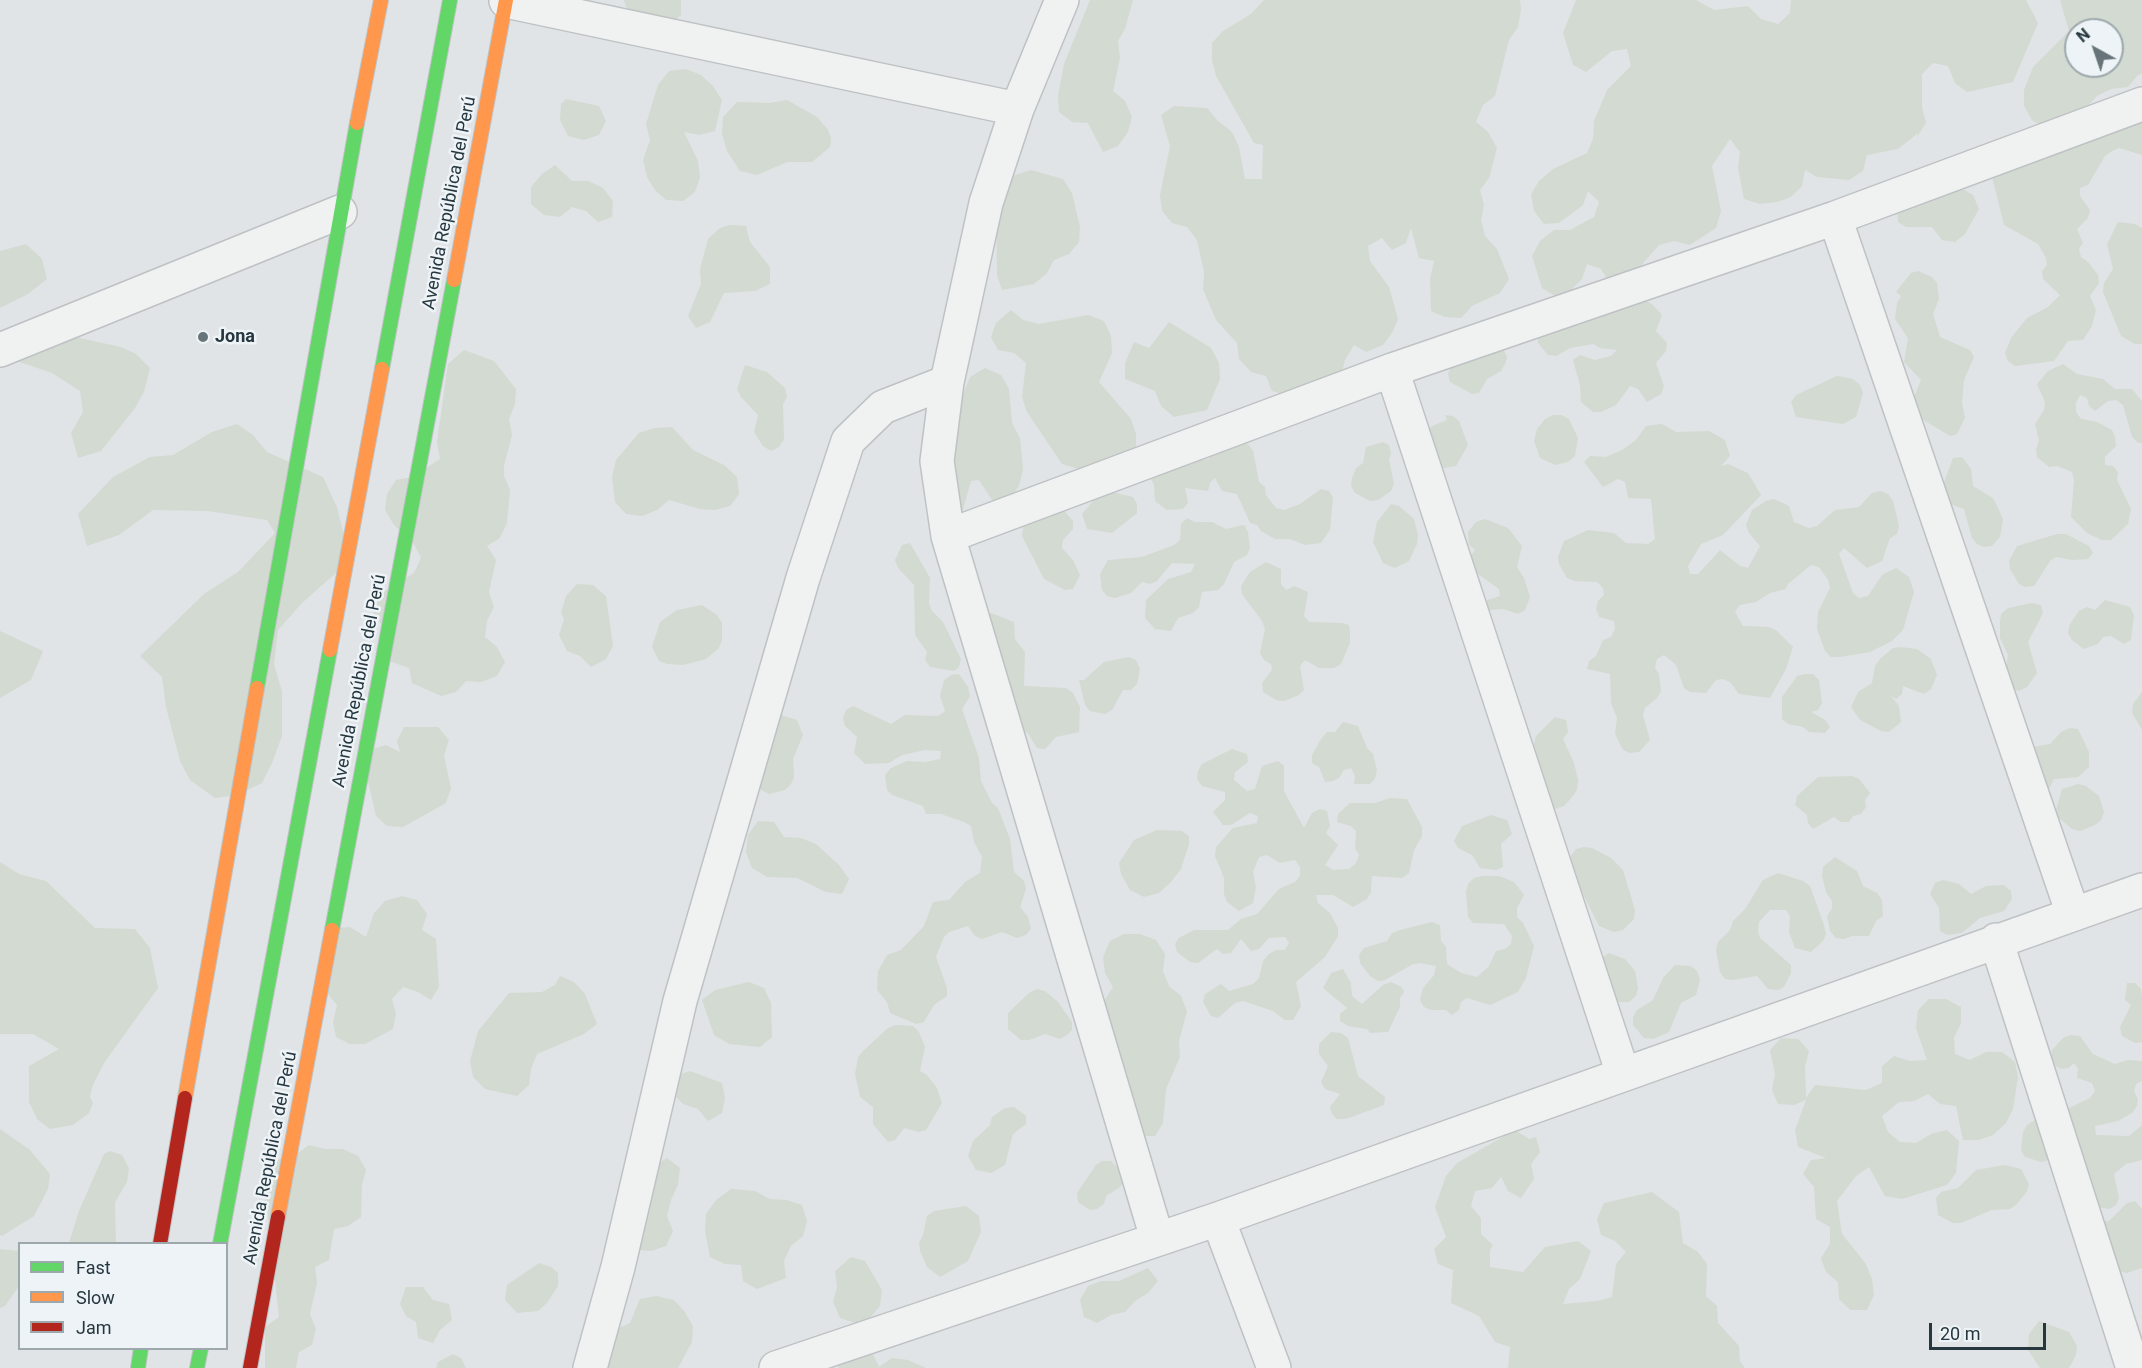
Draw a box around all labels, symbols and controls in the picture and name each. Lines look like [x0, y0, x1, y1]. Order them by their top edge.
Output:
north arrow [2064, 18, 2124, 78]
text: N [2073, 24, 2094, 46]
street label: Avenida República del Perú [419, 95, 481, 311]
place label: Jona [215, 326, 255, 348]
marker: Jona [196, 330, 210, 344]
street label: Avenida República del Perú [329, 573, 391, 789]
street label: Avenida República del Perú [240, 1050, 302, 1266]
legend [18, 1242, 228, 1350]
text: Fast [76, 1257, 111, 1278]
text: Slow [76, 1287, 115, 1308]
scale bar [1932, 1311, 2049, 1349]
text: Jam [76, 1317, 112, 1338]
text: 20 m [1940, 1323, 1980, 1344]

